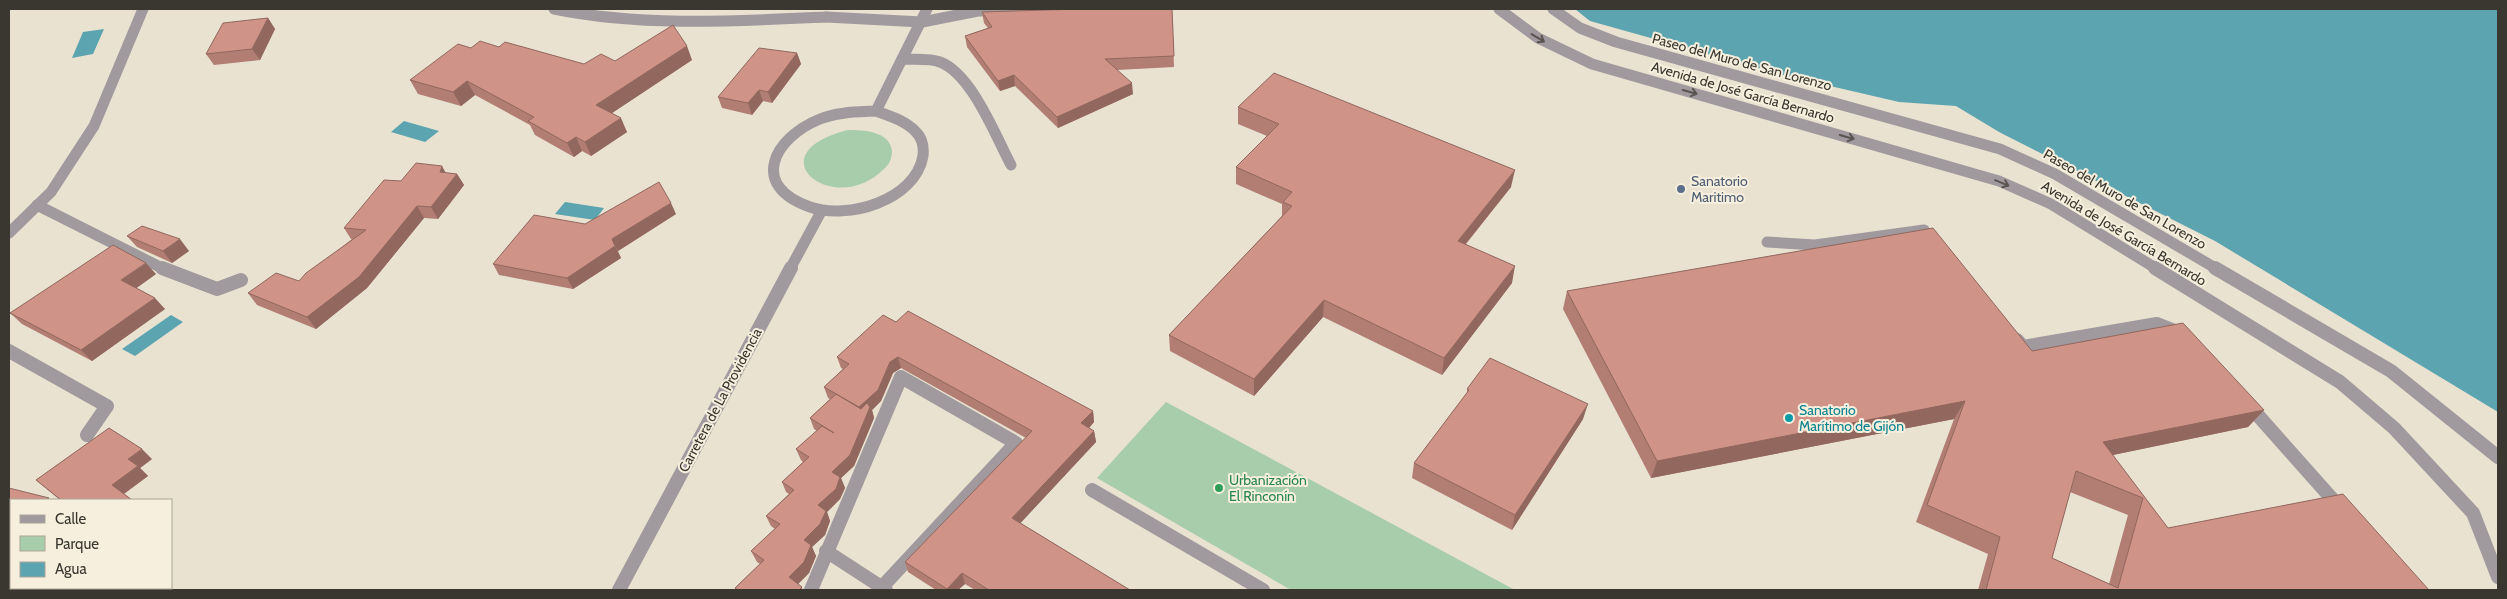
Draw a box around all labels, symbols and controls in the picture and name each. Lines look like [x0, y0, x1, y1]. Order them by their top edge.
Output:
street label: Paseo del Muro de San Lorenzo [1650, 29, 1834, 95]
one-way arrow [1531, 33, 1545, 43]
street label: Avenida de José García Bernardo [1649, 57, 1837, 127]
one-way arrow [1682, 88, 1698, 98]
one-way arrow [1838, 133, 1854, 143]
street label: Paseo del Muro de San Lorenzo [2040, 145, 2210, 253]
place label: Sanatorio Maritimo [1691, 172, 1748, 206]
street label: Avenida de José García Bernardo [2038, 176, 2210, 290]
one-way arrow [1994, 179, 2010, 188]
marker: Sanatorio Maritimo [1675, 183, 1687, 195]
street label: Carretera de La Providencia [674, 325, 766, 475]
place label: Sanatorio Marítimo de Gijón [1799, 401, 1904, 435]
marker: Sanatorio Marítimo de Gijón [1783, 412, 1795, 424]
place label: Urbanización El Rinconín [1229, 471, 1307, 505]
marker: Urbanización El Rinconín [1213, 482, 1225, 494]
legend [10, 499, 172, 589]
text: Calle [55, 510, 86, 528]
text: Parque [55, 535, 99, 553]
text: Agua [55, 560, 87, 578]

